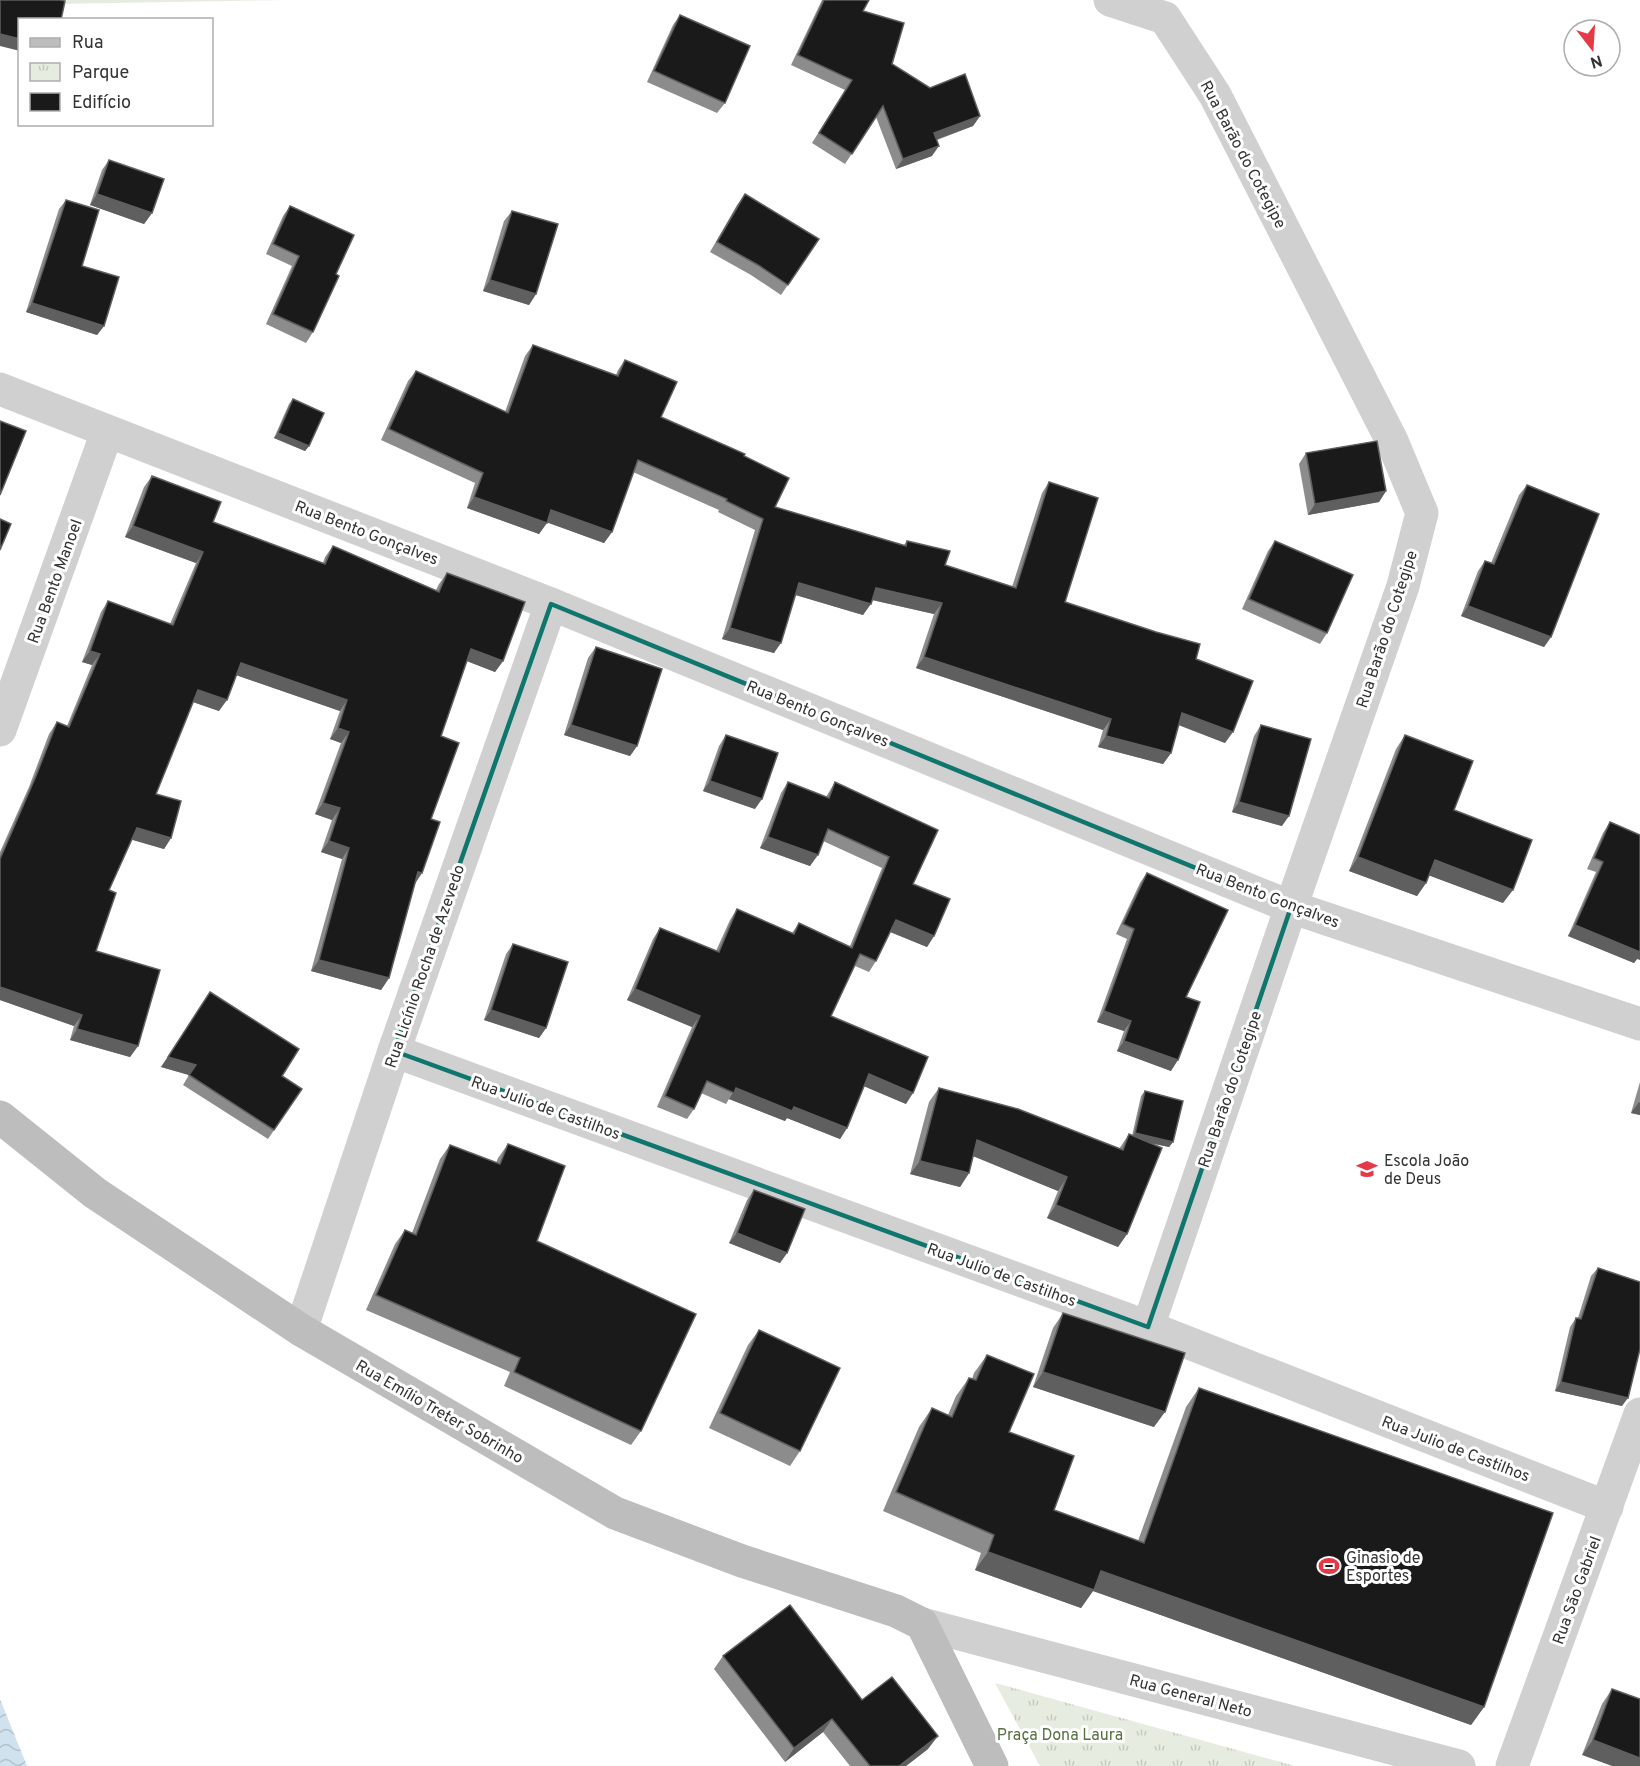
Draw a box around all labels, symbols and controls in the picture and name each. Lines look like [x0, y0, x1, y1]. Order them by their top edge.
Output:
legend [18, 18, 213, 126]
north arrow [1562, 18, 1622, 78]
text: Rua [72, 32, 103, 55]
text: N [1587, 49, 1604, 72]
text: Parque [72, 62, 129, 85]
street label: Rua Barão do Cotegipe [1195, 78, 1290, 232]
text: Edifício [72, 92, 131, 115]
street label: Rua Bento Gonçalves [292, 497, 441, 570]
street label: Rua Bento Manoel [24, 517, 88, 647]
street label: Rua Barão do Cotegipe [1353, 548, 1423, 711]
street label: Rua Bento Gonçalves [743, 677, 891, 753]
street label: Rua Bento Gonçalves [1193, 860, 1342, 933]
street label: Rua Licínio Rocha de Azevedo [382, 862, 470, 1071]
street label: Rua Barão do Cotegipe [1195, 1009, 1267, 1171]
street label: Rua Julio de Castilhos [468, 1073, 623, 1145]
place label: Escola João de Deus [1384, 1152, 1469, 1190]
school or university icon: Escola João de Deus [1355, 1157, 1379, 1181]
street label: Rua Julio de Castilhos [924, 1240, 1079, 1312]
street label: Rua Emílio Treter Sobrinho [352, 1356, 527, 1469]
street label: Rua Julio de Castilhos [1378, 1412, 1532, 1487]
street label: Rua São Gabriel [1549, 1534, 1607, 1648]
place label: Ginasio de Esportes [1346, 1549, 1420, 1587]
sports icon: Ginasio de Esportes [1317, 1554, 1341, 1578]
street label: Rua General Neto [1127, 1671, 1254, 1723]
park label: Praça Dona Laura [997, 1726, 1123, 1746]

